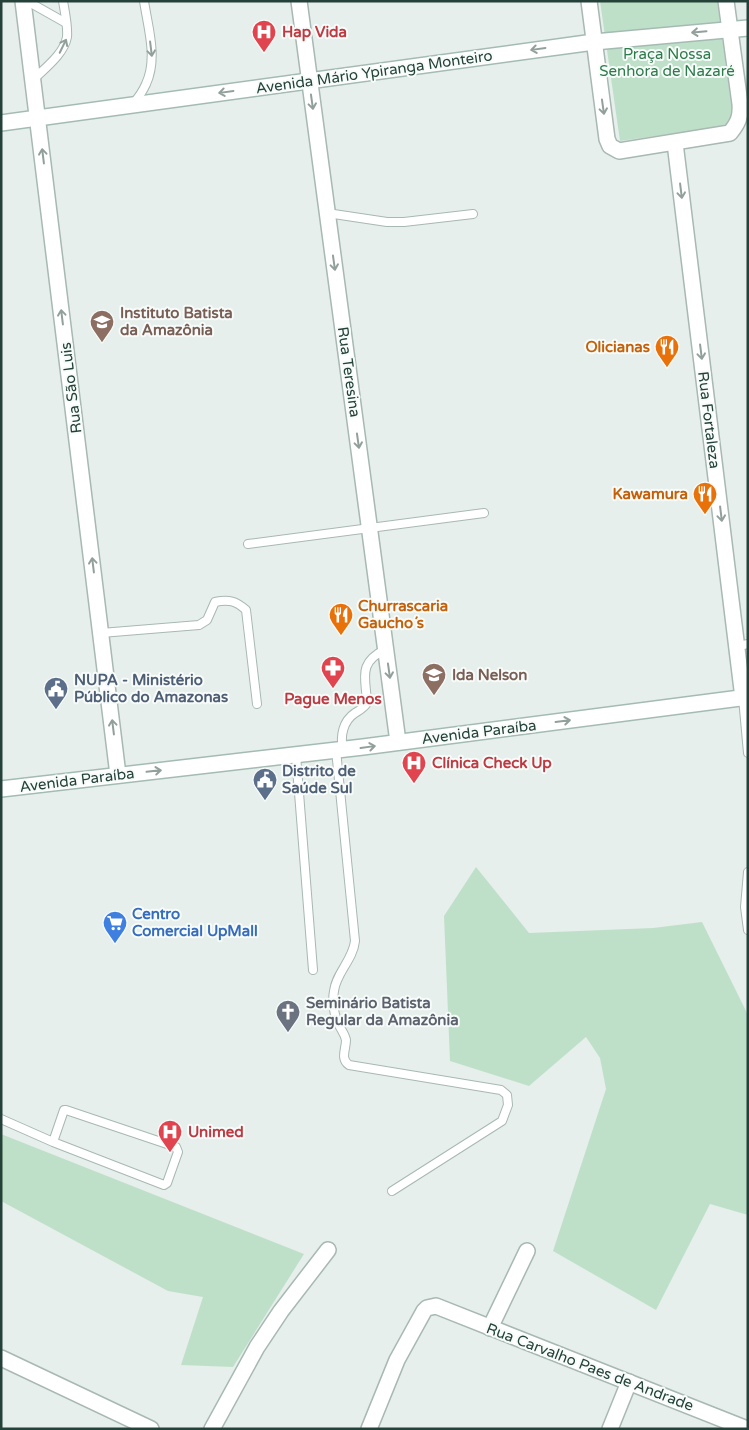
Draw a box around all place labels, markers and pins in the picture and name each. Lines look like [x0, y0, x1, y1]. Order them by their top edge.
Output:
hospital icon: Hap Vida [251, 19, 277, 53]
place label: Hap Vida [282, 23, 347, 42]
place label: Instituto Batista da Amazônia [120, 304, 233, 339]
school or university icon: Instituto Batista da Amazônia [89, 309, 115, 343]
restaurant icon: Olicianas [654, 334, 680, 368]
place label: Olicianas [586, 338, 650, 356]
restaurant icon: Kawamura [692, 481, 718, 515]
place label: Kawamura [612, 485, 688, 503]
place label: Churrascaria Gaucho´s [358, 597, 448, 632]
restaurant icon: Churrascaria Gaucho´s [328, 602, 354, 636]
pharmacy icon: Pague Menos [320, 655, 346, 689]
school or university icon: Ida Nelson [421, 662, 447, 696]
place label: Ida Nelson [452, 666, 527, 684]
place label: NUPA - Ministério Público do Amazonas [74, 671, 228, 706]
public building icon: NUPA - Ministério Público do Amazonas [43, 676, 69, 710]
place label: Pague Menos [284, 690, 382, 709]
hospital icon: Clínica Check Up [401, 750, 427, 784]
place label: Clínica Check Up [432, 754, 552, 773]
place label: Distrito de Saúde Sul [282, 762, 356, 797]
public building icon: Distrito de Saúde Sul [252, 767, 278, 801]
place label: Centro Comercial UpMall [132, 905, 258, 941]
supermarket icon: Centro Comercial UpMall [102, 910, 128, 944]
place label: Seminário Batista Regular da Amazônia [306, 994, 459, 1030]
church icon: Seminário Batista Regular da Amazônia [275, 999, 301, 1033]
hospital icon: Unimed [157, 1119, 183, 1153]
place label: Unimed [188, 1123, 244, 1141]

